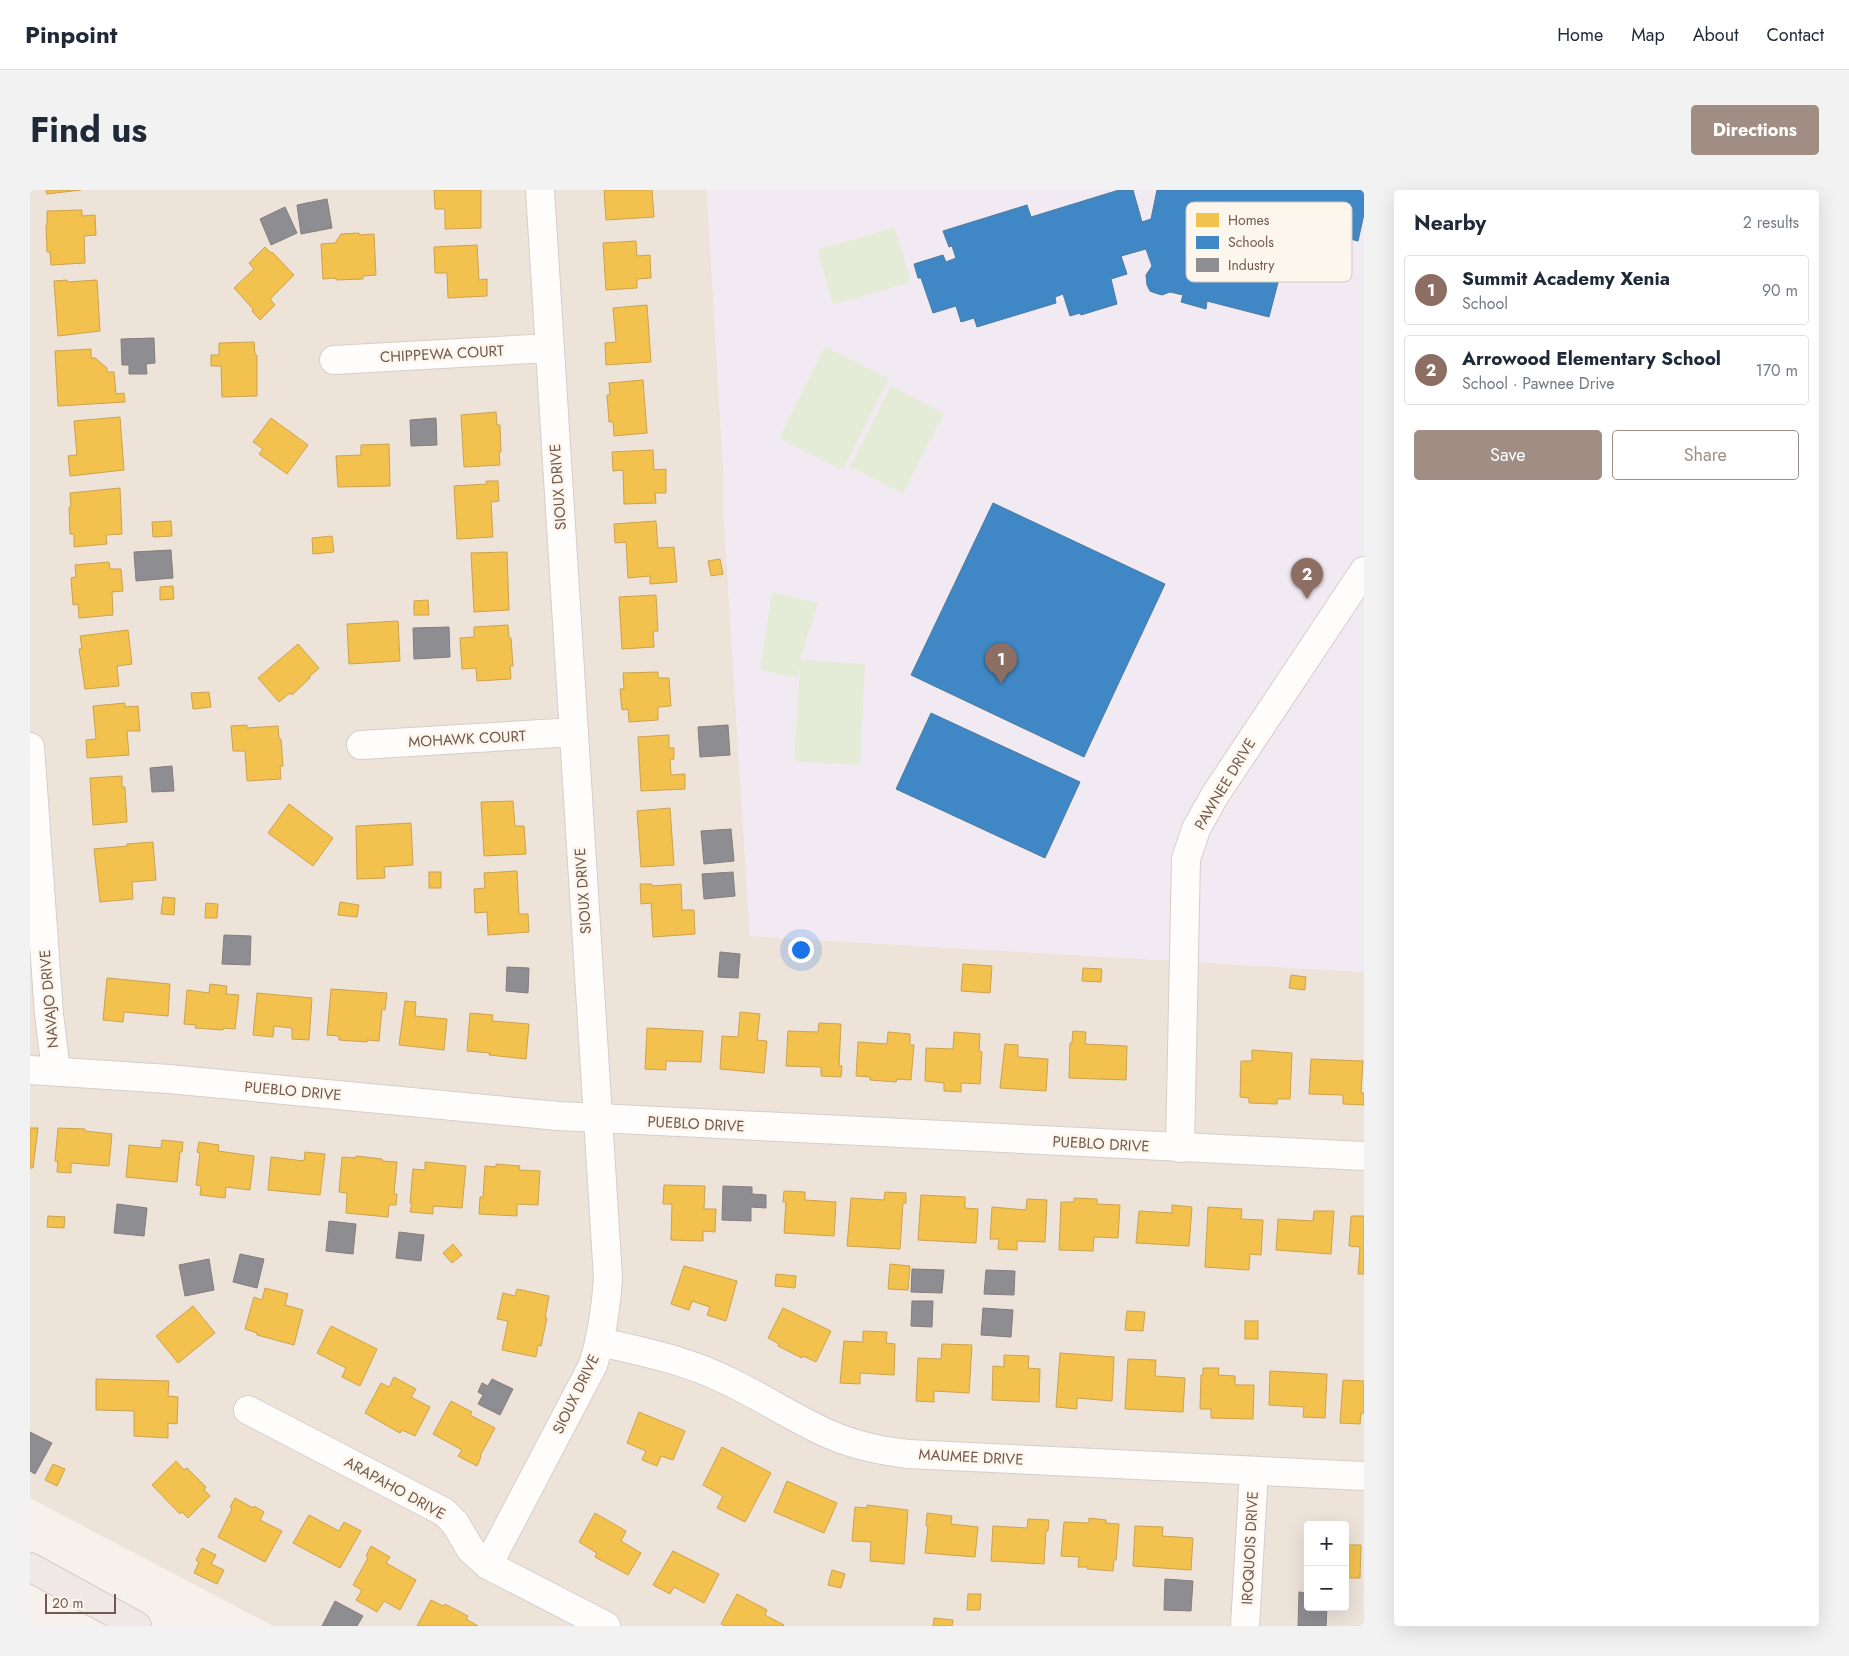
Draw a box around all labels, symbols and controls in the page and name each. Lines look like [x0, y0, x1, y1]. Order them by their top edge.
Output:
text: Pinpoint [25, 17, 117, 52]
text: Home [1557, 22, 1603, 48]
text: Map [1631, 22, 1665, 48]
text: About [1693, 22, 1738, 48]
text: Contact [1766, 22, 1824, 48]
text: Find us [30, 105, 147, 155]
button: Directions [1691, 105, 1819, 155]
legend [1186, 202, 1352, 282]
text: Nearby [1414, 208, 1486, 238]
text: Homes [1228, 210, 1270, 230]
text: 2 results [1743, 211, 1799, 234]
text: Schools [1228, 232, 1274, 252]
text: Industry [1228, 255, 1275, 275]
text: Summit Academy Xenia [1462, 265, 1670, 292]
text: 1 [1427, 279, 1435, 302]
text: 90 m [1762, 279, 1798, 302]
text: School [1462, 292, 1508, 315]
street label: CHIPPEWA COURT [380, 340, 505, 368]
text: Arrowood Elementary School [1462, 345, 1721, 372]
text: 2 [1426, 359, 1436, 382]
text: 170 m [1756, 359, 1798, 382]
text: School · Pawnee Drive [1462, 372, 1614, 395]
button: Save [1414, 430, 1602, 480]
button: Share [1612, 430, 1799, 480]
street label: SIOUX DRIVE [544, 443, 572, 531]
pin: 2 [1291, 558, 1323, 599]
pin: 1 [985, 643, 1017, 684]
street label: MOHAWK COURT [408, 725, 526, 753]
street label: PAWNEE DRIVE [1189, 734, 1261, 834]
street label: SIOUX DRIVE [569, 847, 597, 935]
your location [788, 937, 814, 963]
street label: NAVAJO DRIVE [34, 949, 64, 1049]
street label: PUEBLO DRIVE [244, 1076, 342, 1106]
street label: PUEBLO DRIVE [647, 1110, 745, 1138]
street label: PUEBLO DRIVE [1052, 1130, 1150, 1158]
street label: SIOUX DRIVE [547, 1350, 605, 1438]
street label: MAUMEE DRIVE [918, 1443, 1024, 1471]
street label: ARAPAHO DRIVE [340, 1451, 450, 1525]
street label: IROQUOIS DRIVE [1236, 1491, 1264, 1605]
map controls [1304, 1521, 1349, 1611]
button: + [1304, 1521, 1349, 1566]
button: − [1304, 1566, 1349, 1611]
scale bar [45, 1591, 116, 1614]
text: 20 m [52, 1593, 84, 1613]

